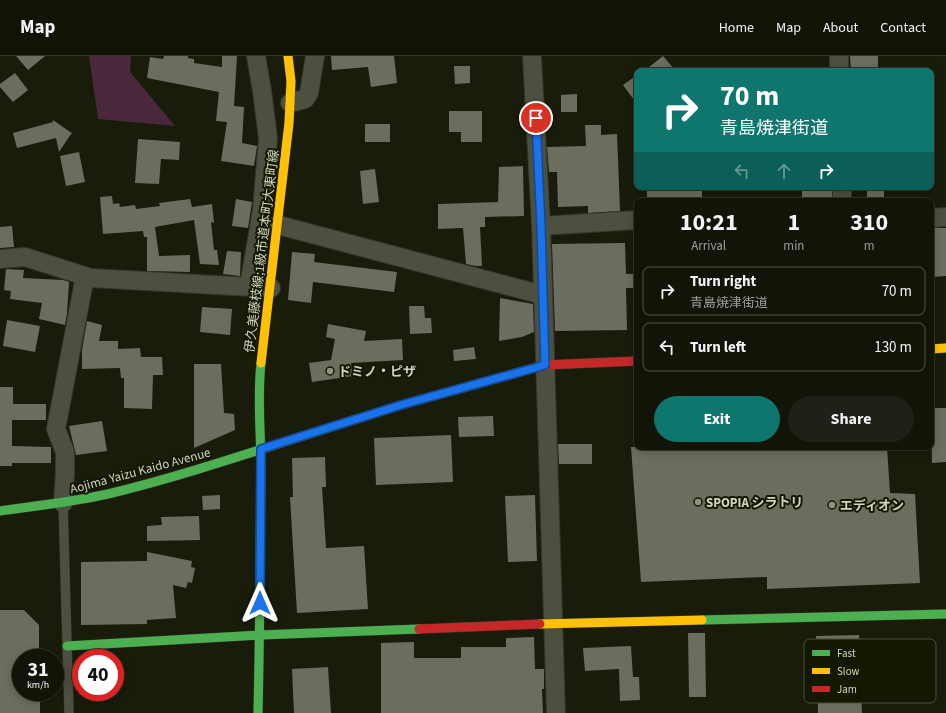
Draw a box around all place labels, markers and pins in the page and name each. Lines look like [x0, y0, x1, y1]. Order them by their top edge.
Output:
pin [519, 101, 553, 135]
place label: ドミノ・ピザ [338, 363, 416, 381]
marker: ドミノ・ピザ [325, 366, 335, 376]
place label: SPOPIA シラトリ [706, 494, 804, 512]
marker: SPOPIA シラトリ [693, 497, 703, 507]
place label: エディオン [840, 497, 904, 515]
marker: エディオン [827, 500, 837, 510]

